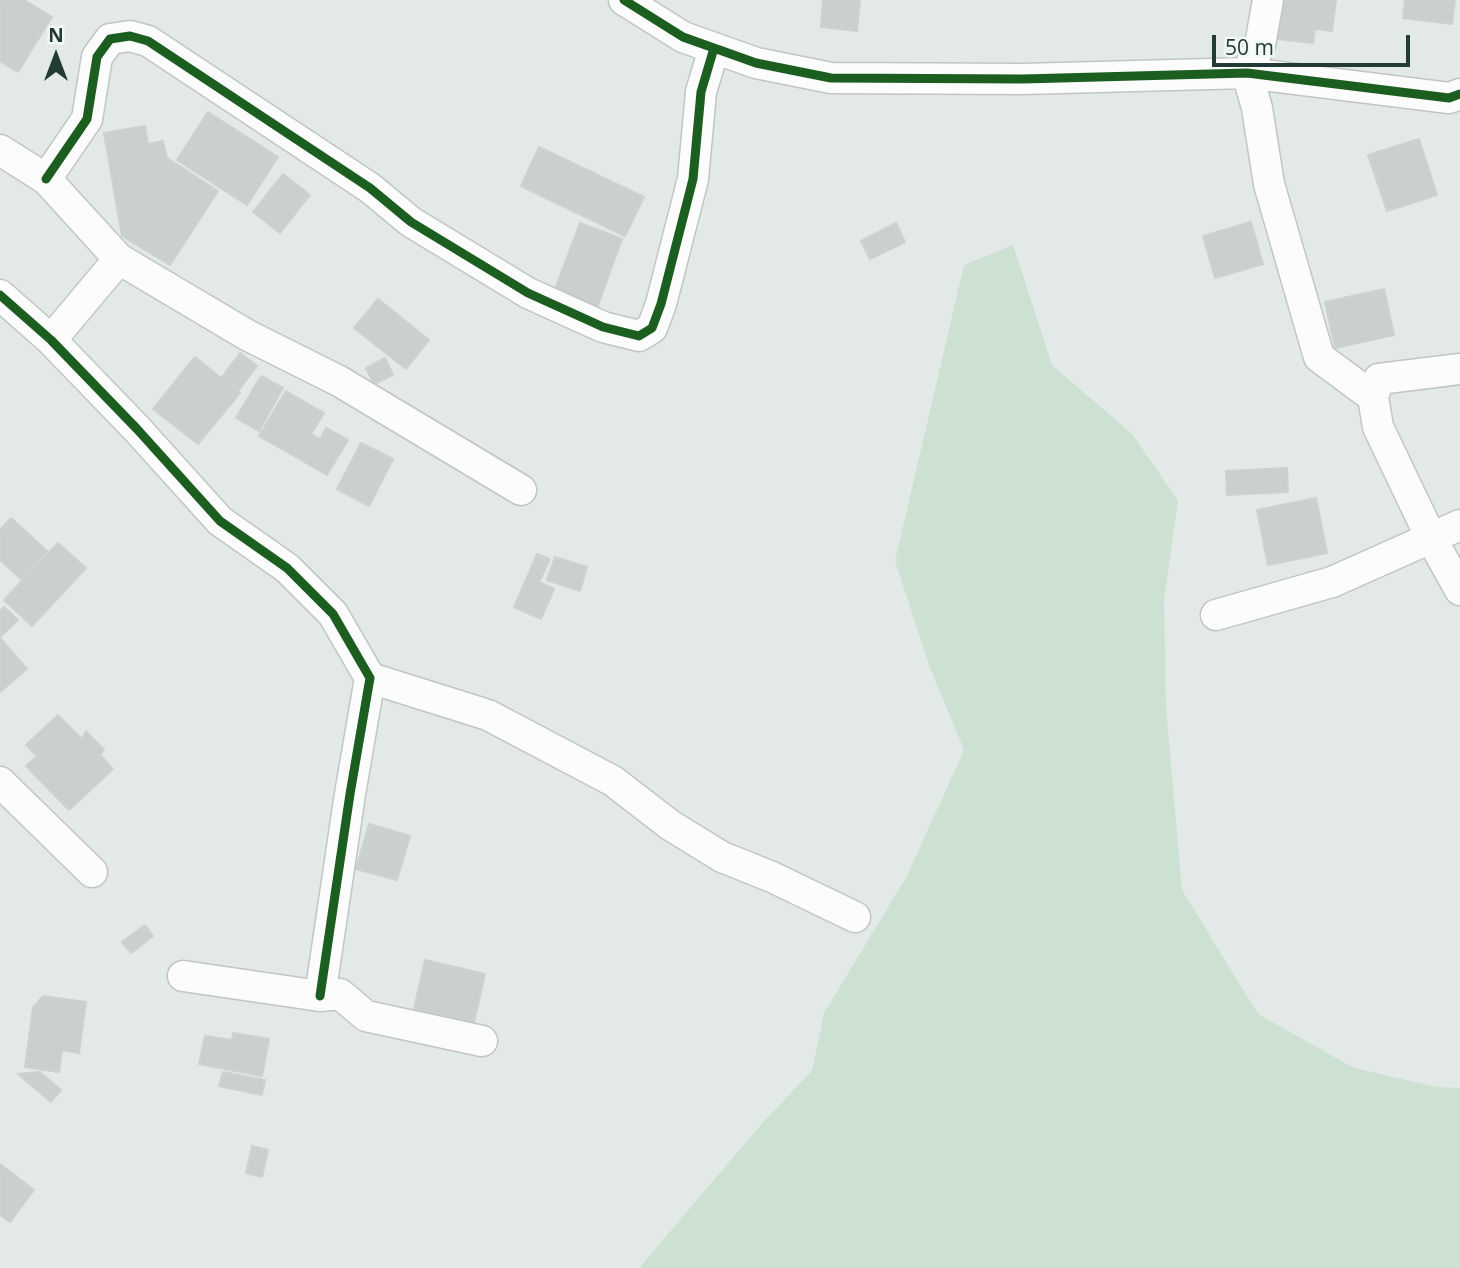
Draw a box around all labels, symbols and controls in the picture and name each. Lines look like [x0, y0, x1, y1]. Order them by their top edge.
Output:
north arrow [21, 21, 91, 91]
scale bar [1215, 21, 1413, 65]
text: N [48, 22, 64, 48]
text: 50 m [1225, 33, 1274, 61]

